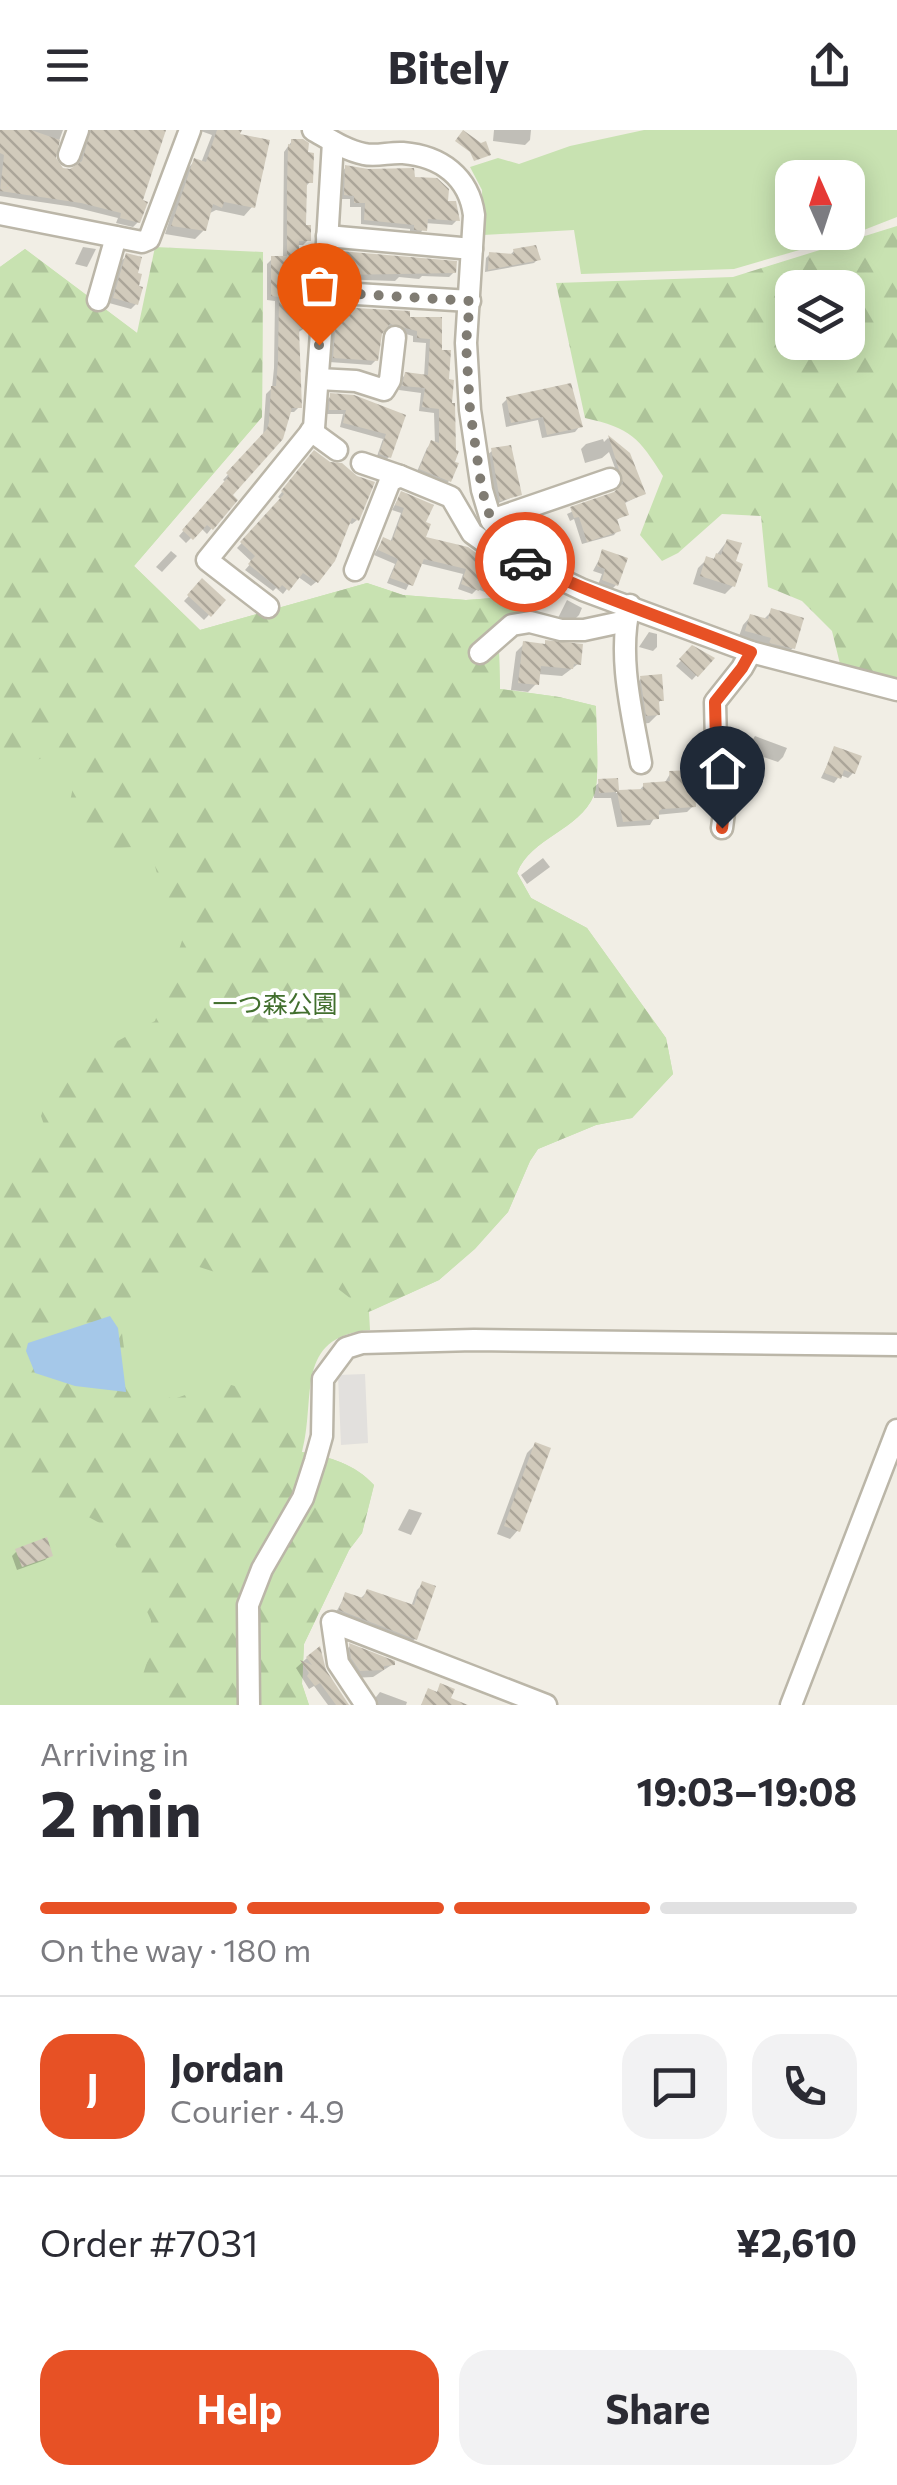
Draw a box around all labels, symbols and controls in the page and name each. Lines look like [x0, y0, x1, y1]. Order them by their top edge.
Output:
icon: menu [40, 38, 95, 93]
text: Bitely [388, 38, 509, 93]
icon: share [802, 38, 857, 93]
north arrow [775, 160, 865, 250]
map controls [775, 160, 865, 360]
pin [277, 243, 362, 346]
icon: bag [292, 258, 347, 313]
button: layers [775, 270, 865, 360]
courier [475, 512, 575, 612]
icon: car [498, 535, 553, 590]
pin [680, 726, 765, 829]
icon: home [695, 741, 750, 796]
park label: 一つ森公園 [212, 988, 338, 1018]
text: Arriving in [40, 1733, 189, 1773]
text: 19:03–19:08 [636, 1767, 857, 1814]
text: 2 min [40, 1771, 202, 1850]
text: On the way · 180 m [40, 1929, 311, 1969]
button: chat [622, 2034, 727, 2139]
button: phone [752, 2034, 857, 2139]
text: Jordan [170, 2043, 284, 2090]
text: J [86, 2063, 99, 2110]
text: Courier · 4.9 [170, 2090, 345, 2130]
text: Order #7031 [40, 2218, 259, 2265]
text: ¥2,610 [736, 2218, 857, 2265]
button: Help [40, 2350, 439, 2465]
button: Share [459, 2350, 857, 2465]

